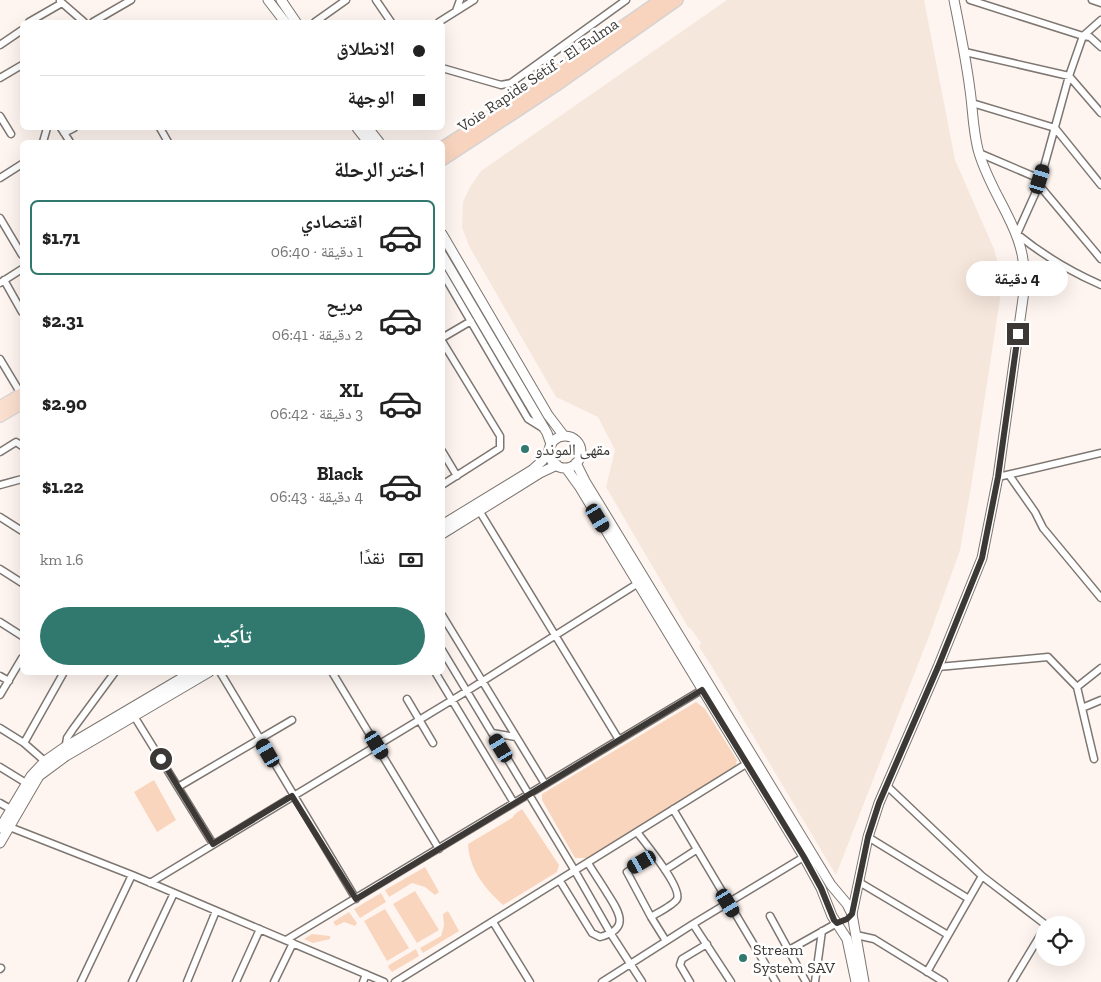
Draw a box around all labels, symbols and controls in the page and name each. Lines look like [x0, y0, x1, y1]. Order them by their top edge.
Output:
street label: Voie Rapide Sétif - El Eulma [453, 14, 622, 137]
text: الانطلاق [336, 37, 395, 60]
text: الوجهة [347, 86, 395, 109]
text: اختر الرحلة [334, 156, 425, 183]
car [1028, 162, 1051, 196]
text: اقتصادي [301, 210, 363, 233]
icon: car [378, 215, 423, 260]
text: $1.71 [42, 226, 80, 249]
text: 1 دقيقة · 06:40 [271, 242, 363, 261]
callout: 4 دقيقة [967, 262, 1069, 296]
text: 4 دقيقة [994, 269, 1040, 288]
text: مريح [326, 293, 363, 316]
icon: car [378, 298, 423, 343]
text: $2.31 [42, 309, 84, 332]
route end [1007, 323, 1029, 345]
text: 2 دقيقة · 06:41 [272, 325, 363, 344]
text: XL [340, 379, 363, 402]
icon: car [378, 381, 423, 426]
text: $2.90 [42, 392, 87, 415]
text: 3 دقيقة · 06:42 [270, 404, 363, 423]
place label: مقهى الموندو [535, 440, 610, 460]
marker: مقهى الموندو [519, 443, 531, 455]
text: Black [317, 462, 363, 485]
icon: car [378, 464, 423, 509]
text: $1.22 [42, 475, 84, 498]
text: 4 دقيقة · 06:43 [270, 487, 363, 506]
car [583, 501, 612, 535]
text: نقدًا [359, 546, 385, 569]
icon: cash [397, 546, 425, 574]
text: 1.6 km [40, 550, 84, 569]
button: تأكيد [40, 607, 425, 665]
car [362, 728, 391, 762]
car [486, 731, 515, 765]
car [254, 736, 281, 770]
route start [150, 748, 172, 770]
car [625, 848, 658, 876]
car [713, 886, 742, 920]
map controls [1035, 916, 1085, 966]
button: locate [1035, 916, 1085, 966]
place label: Stream System SAV [753, 940, 836, 977]
marker: Stream System SAV [737, 952, 749, 964]

